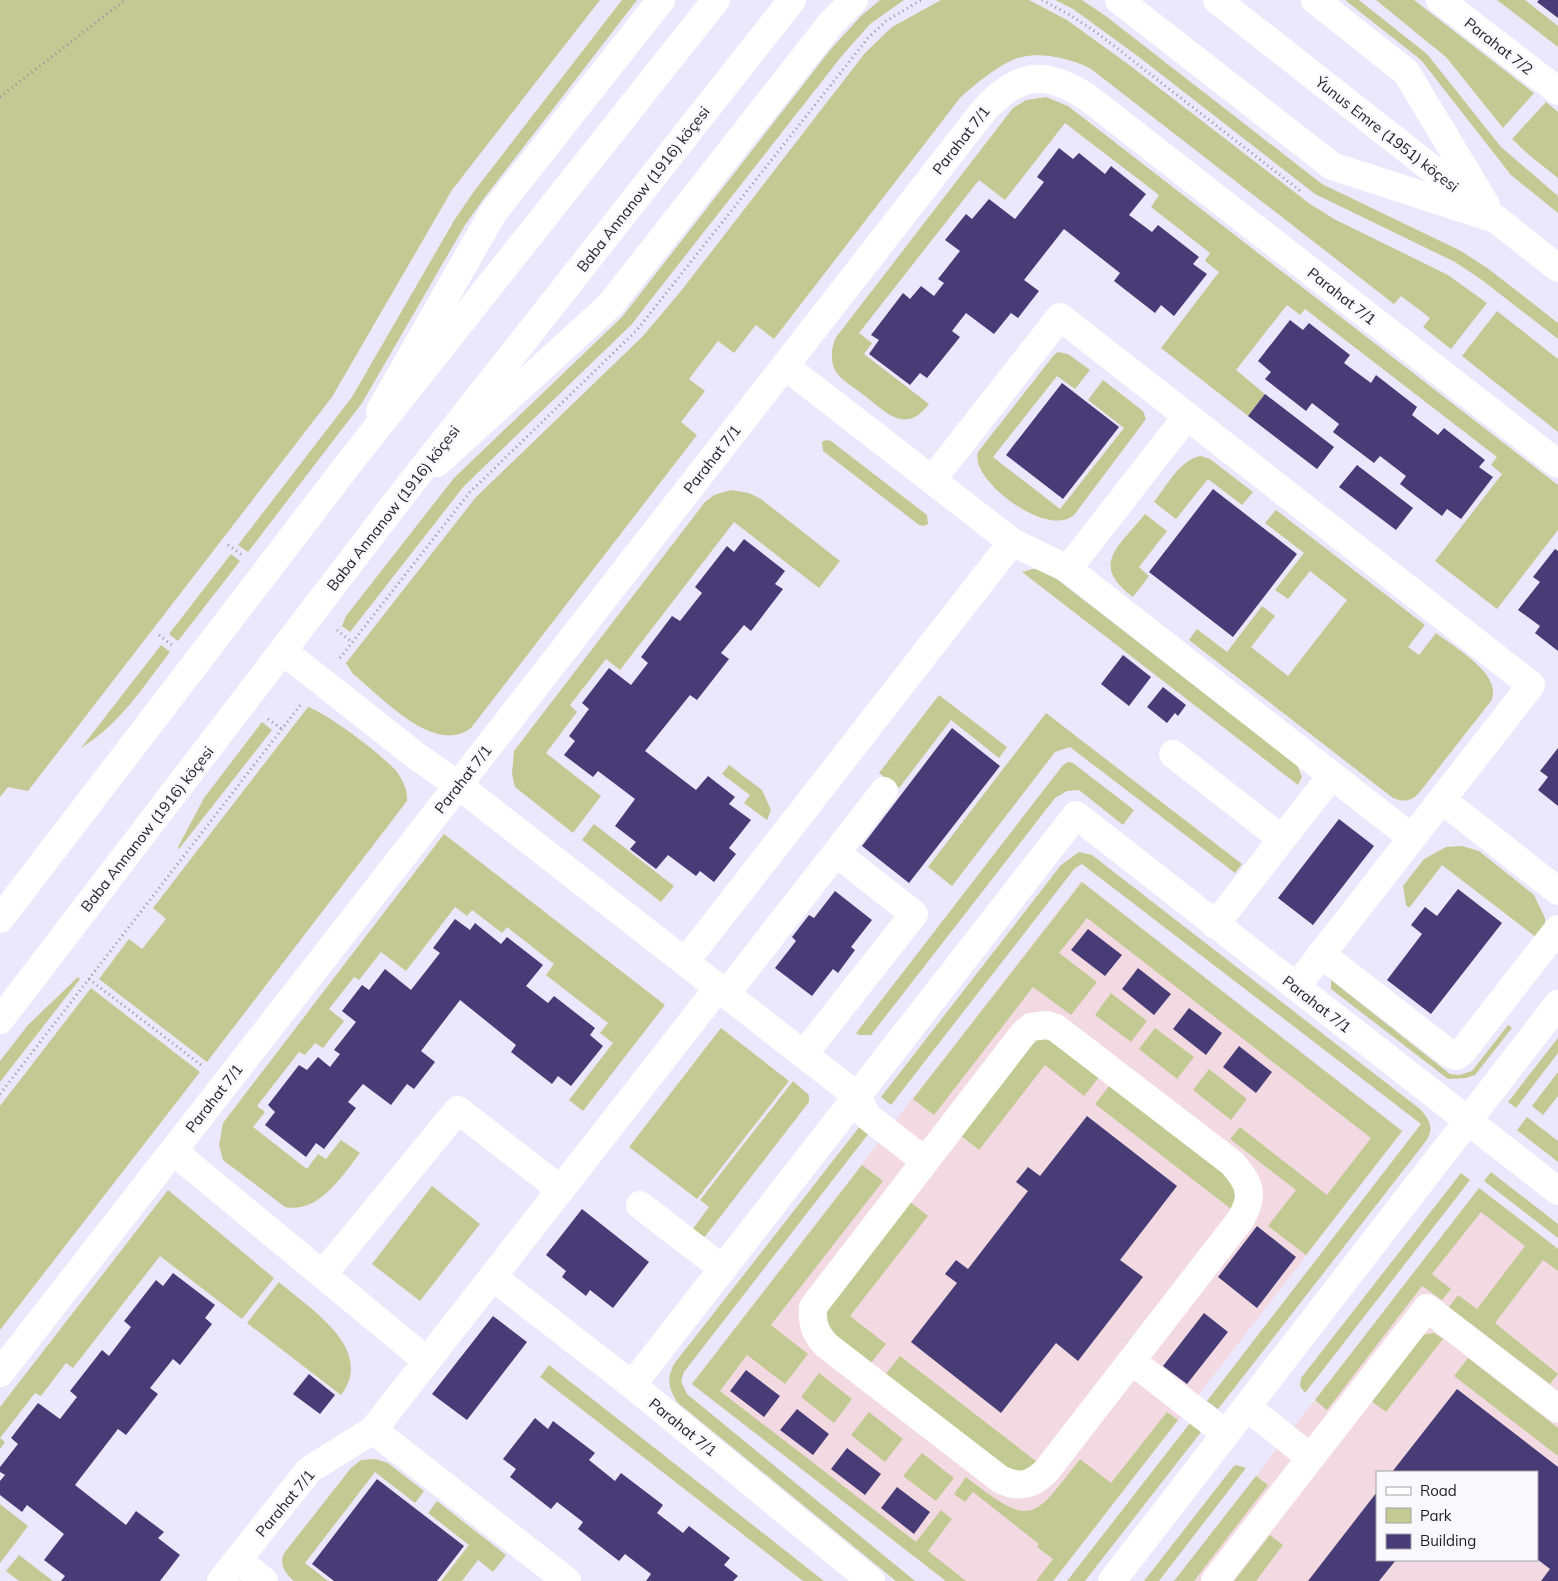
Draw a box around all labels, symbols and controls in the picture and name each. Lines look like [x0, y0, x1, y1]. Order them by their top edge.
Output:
street label: Parahat 7/2 [1461, 13, 1537, 79]
street label: Ýunus Emre (1951) köçesi [1311, 71, 1463, 196]
street label: Baba Annanow (1916) köçesi [572, 102, 714, 276]
street label: Parahat 7/1 [928, 102, 994, 178]
street label: Parahat 7/1 [1304, 263, 1380, 329]
street label: Baba Annanow (1916) köçesi [322, 421, 464, 595]
street label: Parahat 7/1 [679, 421, 745, 497]
street label: Parahat 7/1 [430, 741, 496, 817]
street label: Baba Annanow (1916) köçesi [76, 742, 218, 916]
street label: Parahat 7/1 [1279, 971, 1355, 1037]
street label: Parahat 7/1 [181, 1060, 247, 1136]
street label: Parahat 7/1 [645, 1394, 721, 1460]
street label: Parahat 7/1 [251, 1465, 319, 1541]
legend [1376, 1471, 1538, 1561]
text: Road [1420, 1481, 1457, 1500]
text: Park [1420, 1506, 1452, 1525]
text: Building [1420, 1531, 1476, 1550]

